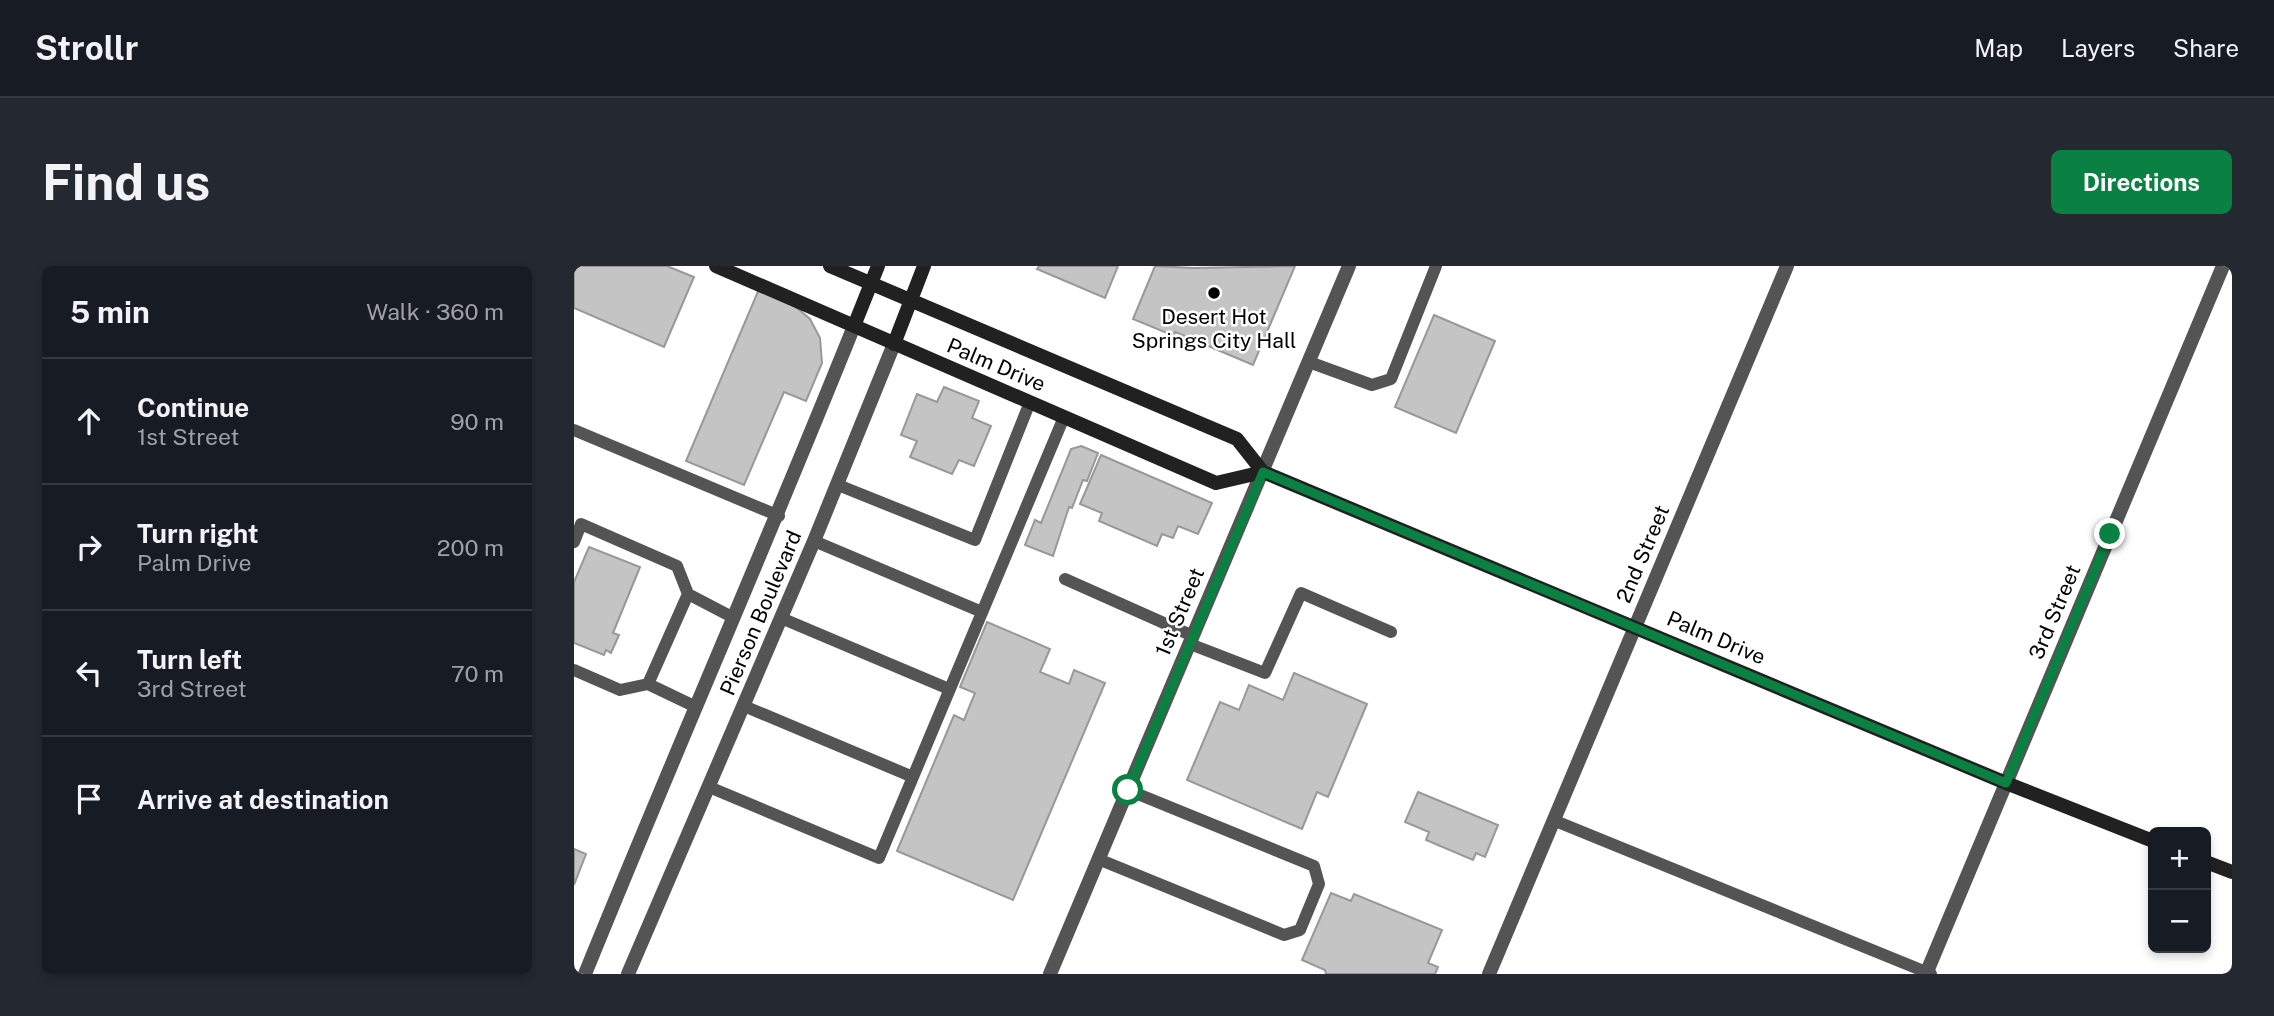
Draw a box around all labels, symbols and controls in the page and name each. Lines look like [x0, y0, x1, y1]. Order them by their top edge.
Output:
text: Strollr [35, 29, 138, 67]
text: Map [1974, 34, 2023, 62]
text: Layers [2061, 34, 2135, 62]
text: Share [2173, 34, 2239, 62]
button: Directions [2051, 150, 2232, 214]
text: Find us [42, 153, 210, 211]
marker: Desert Hot Springs City Hall [1206, 285, 1222, 301]
text: 5 min [70, 294, 150, 330]
text: Walk · 360 m [366, 298, 504, 325]
place label: Desert Hot Springs City Hall [1132, 304, 1296, 353]
street label: Palm Drive [943, 333, 1049, 396]
text: Continue [137, 392, 249, 423]
icon: ahead [70, 402, 108, 440]
text: 90 m [450, 408, 504, 435]
text: 1st Street [137, 423, 239, 450]
street label: 2nd Street [1611, 501, 1674, 606]
text: Turn right [137, 518, 259, 549]
route end [2094, 518, 2125, 549]
street label: Pierson Boulevard [715, 527, 807, 699]
icon: right [70, 528, 108, 566]
text: 200 m [437, 534, 504, 561]
text: Palm Drive [137, 549, 252, 576]
street label: 3rd Street [2023, 561, 2086, 663]
street label: 1st Street [1150, 564, 1209, 660]
street label: Palm Drive [1663, 606, 1769, 669]
text: Turn left [137, 644, 242, 675]
icon: left [70, 654, 108, 692]
text: 70 m [451, 660, 504, 687]
text: 3rd Street [137, 675, 247, 702]
route start [1112, 774, 1143, 805]
icon: arrive [70, 780, 108, 818]
text: Arrive at destination [137, 784, 389, 815]
map controls [2148, 827, 2211, 953]
button: + [2148, 827, 2211, 890]
button: − [2148, 890, 2211, 953]

